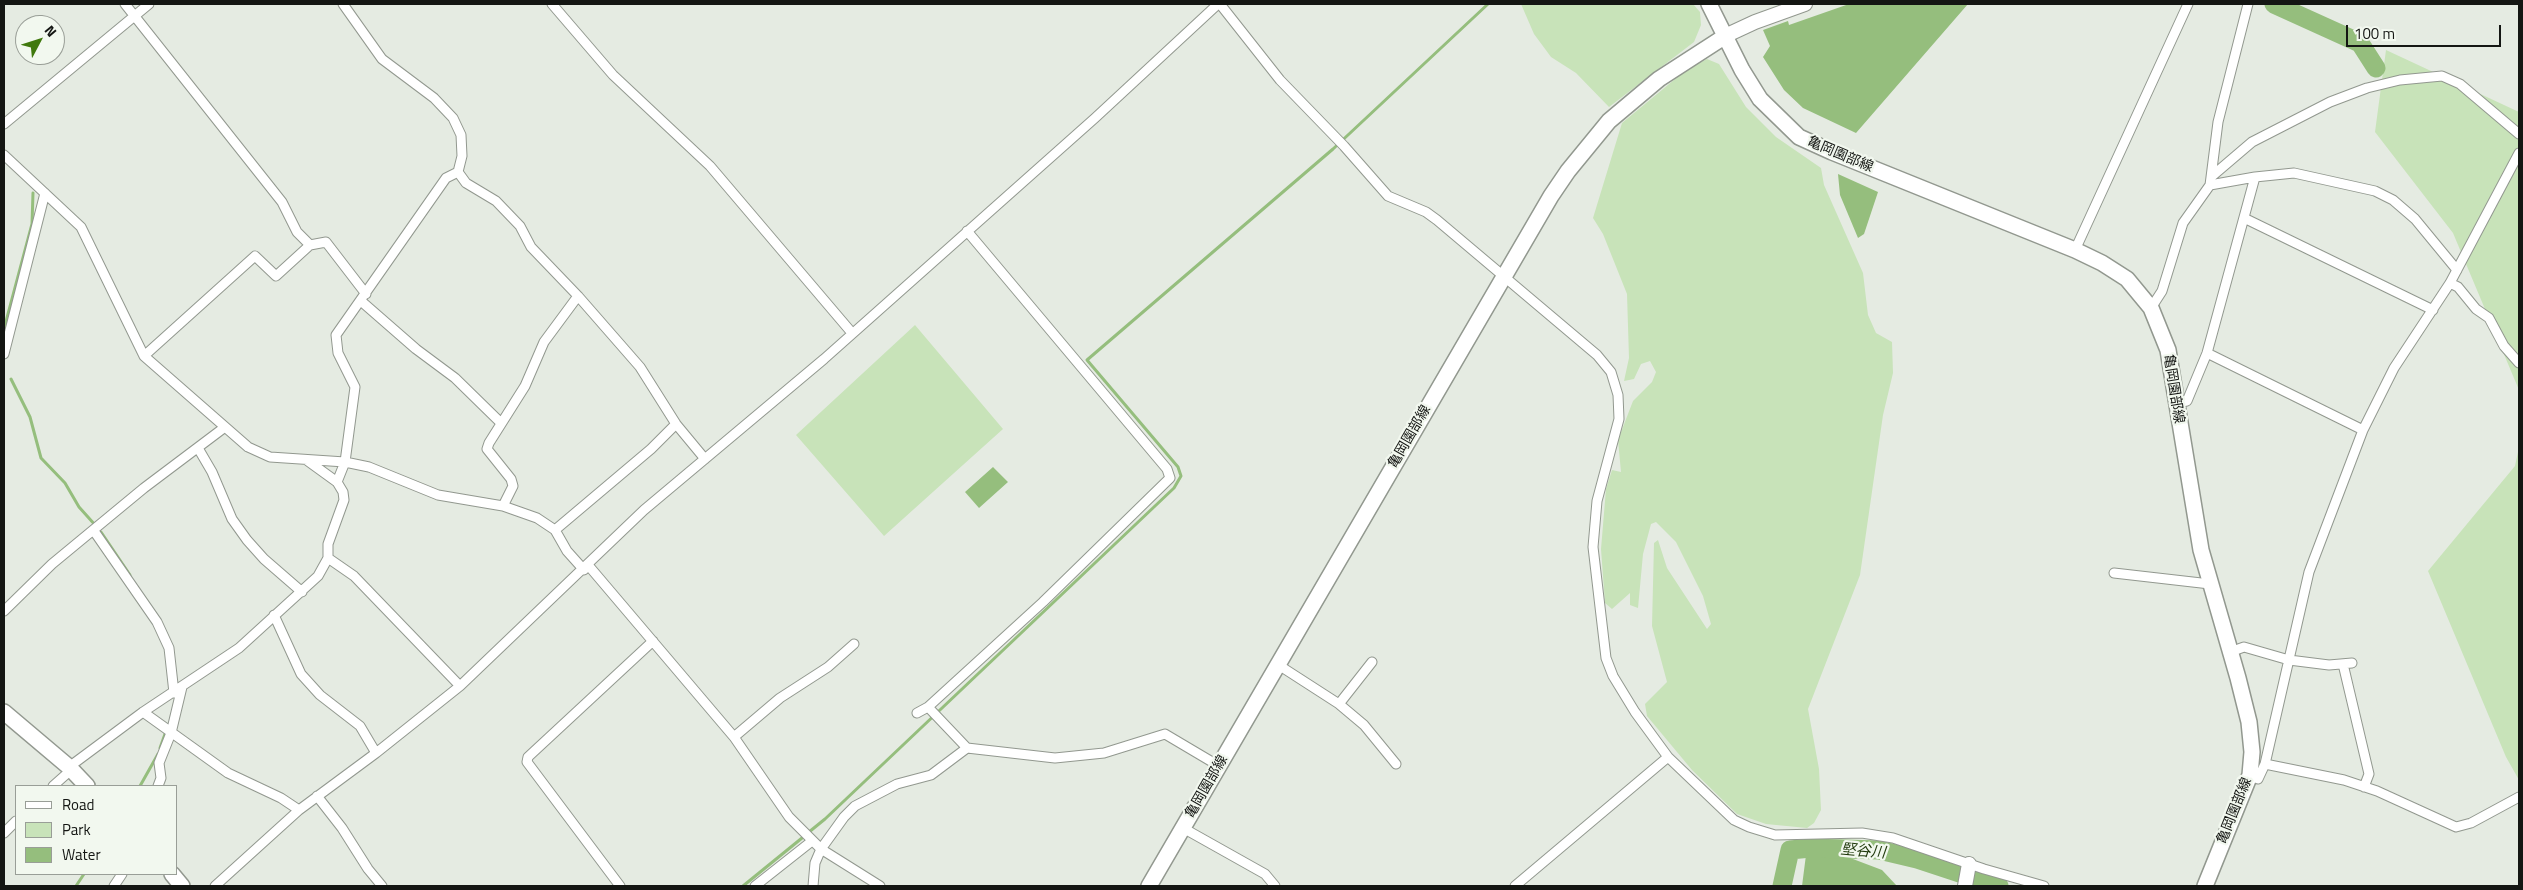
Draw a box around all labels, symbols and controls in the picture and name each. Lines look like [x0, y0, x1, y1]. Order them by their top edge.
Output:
north arrow [15, 15, 65, 65]
scale bar [2348, 15, 2503, 47]
text: N [40, 20, 62, 41]
text: 100 m [2354, 22, 2395, 45]
street label: 亀岡園部線 [1805, 134, 1875, 176]
street label: 亀岡園部線 [2159, 353, 2187, 425]
street label: 亀岡園部線 [1385, 402, 1435, 472]
street label: 亀岡園部線 [1182, 752, 1232, 822]
street label: 亀岡園部線 [2214, 775, 2256, 847]
legend [15, 785, 178, 875]
text: Road [62, 793, 94, 816]
text: Park [62, 818, 91, 841]
water label: 堅谷川 [1840, 841, 1886, 863]
text: Water [62, 843, 101, 866]

